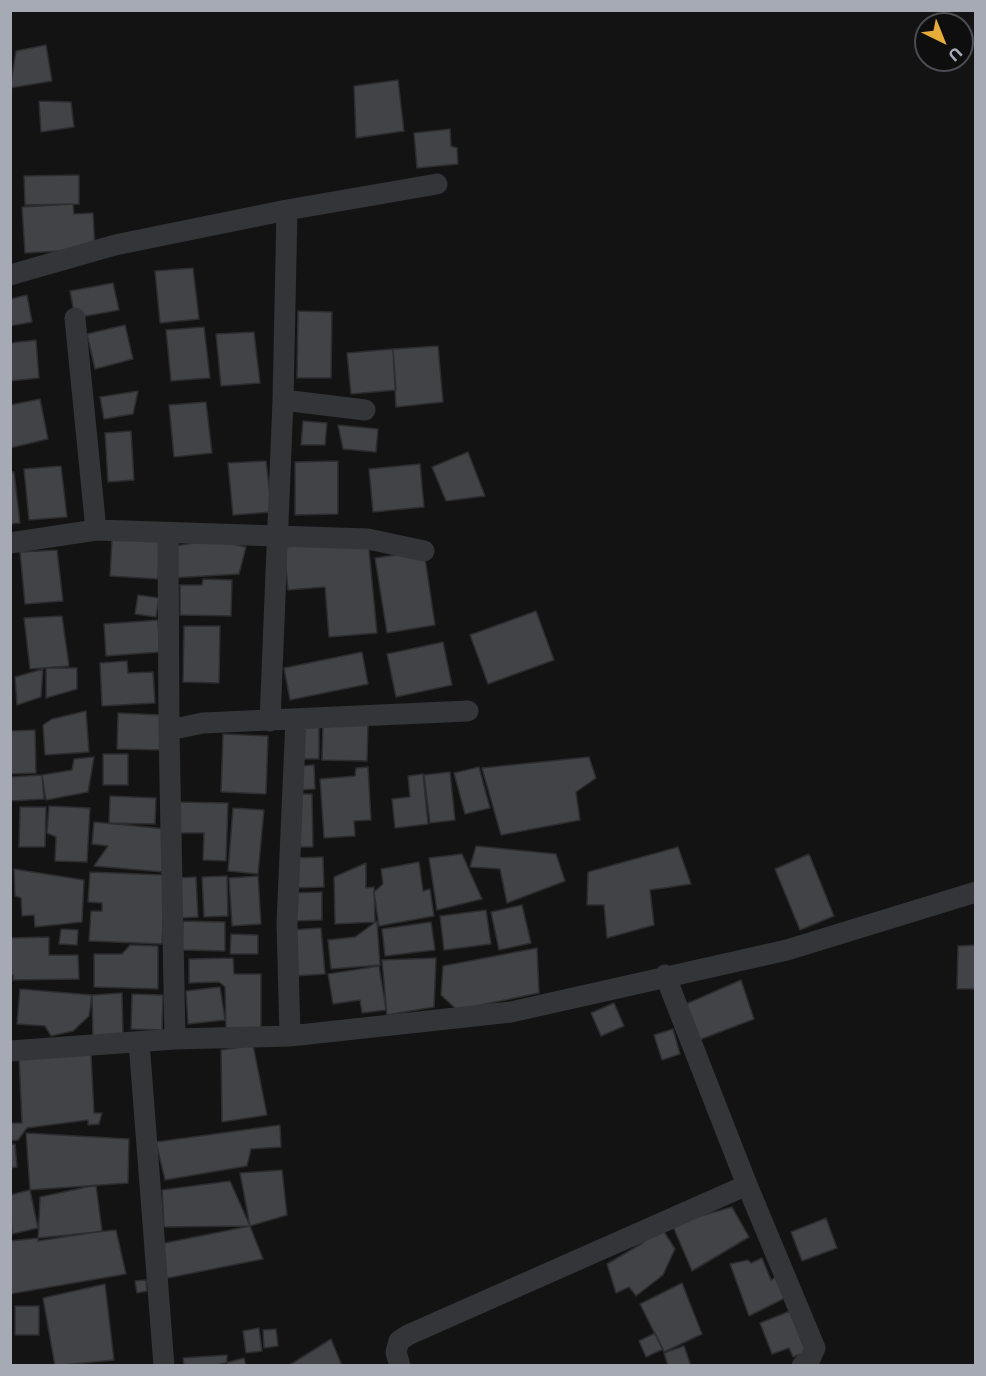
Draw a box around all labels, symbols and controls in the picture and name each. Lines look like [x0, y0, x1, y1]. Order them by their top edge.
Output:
north arrow [914, 12, 974, 72]
text: U [944, 43, 966, 65]

